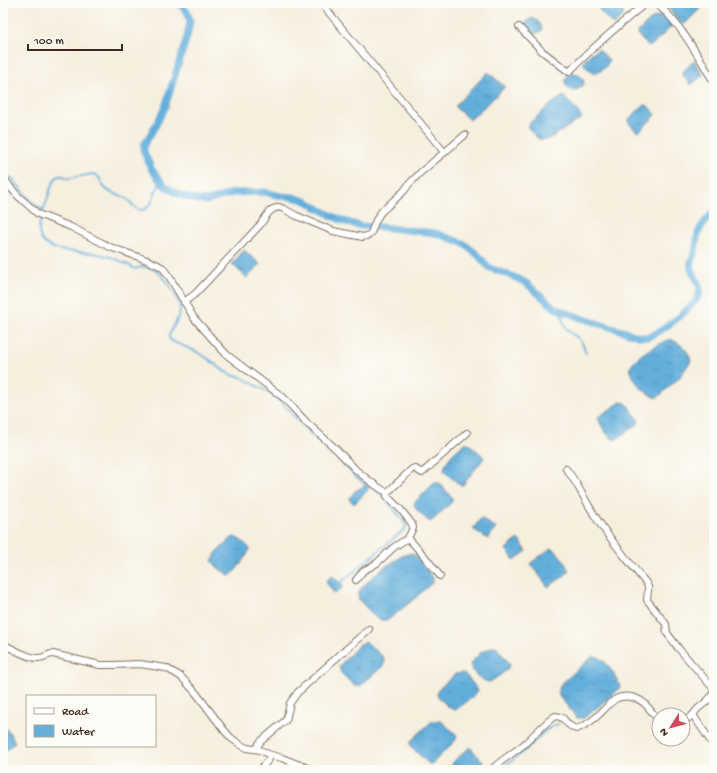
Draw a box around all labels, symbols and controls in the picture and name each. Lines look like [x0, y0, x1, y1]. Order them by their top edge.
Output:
scale bar [28, 26, 122, 52]
text: 100 m [33, 35, 64, 49]
legend [26, 695, 156, 747]
text: Road [62, 706, 89, 720]
north arrow [651, 707, 691, 747]
text: N [658, 725, 671, 738]
text: Water [62, 726, 96, 740]

